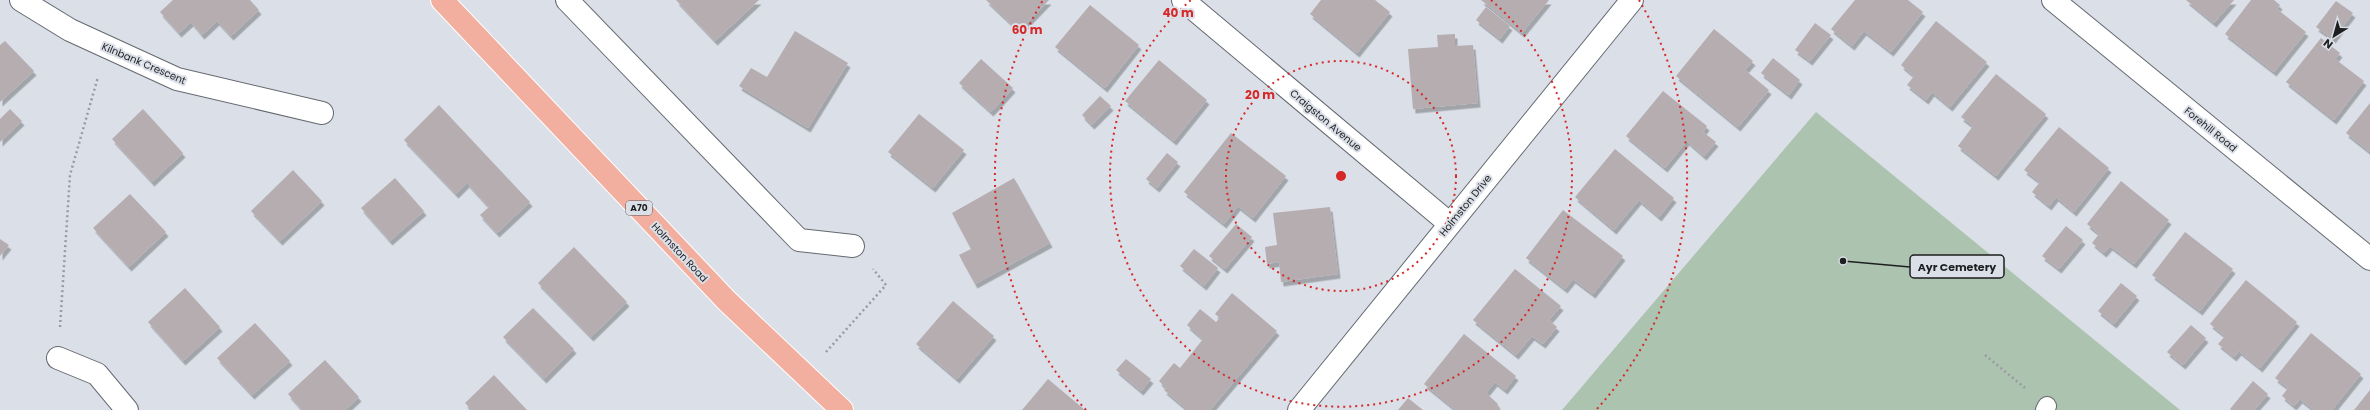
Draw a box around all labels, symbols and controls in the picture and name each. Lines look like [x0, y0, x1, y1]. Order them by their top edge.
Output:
text: 40 m [1162, 4, 1194, 21]
north arrow [2314, 16, 2354, 56]
text: 60 m [1012, 21, 1043, 38]
text: N [2320, 35, 2336, 53]
street label: Kilnbank Crescent [99, 39, 189, 88]
text: 20 m [1245, 86, 1275, 103]
street label: Craigston Avenue [1287, 86, 1365, 155]
street label: Forehill Road [2181, 103, 2240, 155]
centre of rings [1334, 169, 1348, 183]
street label: Holmston Drive [1436, 171, 1495, 239]
road number: A70 [626, 201, 652, 215]
street label: Holmston Road [648, 219, 711, 285]
callout: Ayr Cemetery [1910, 255, 2004, 278]
text: Ayr Cemetery [1918, 259, 1996, 275]

